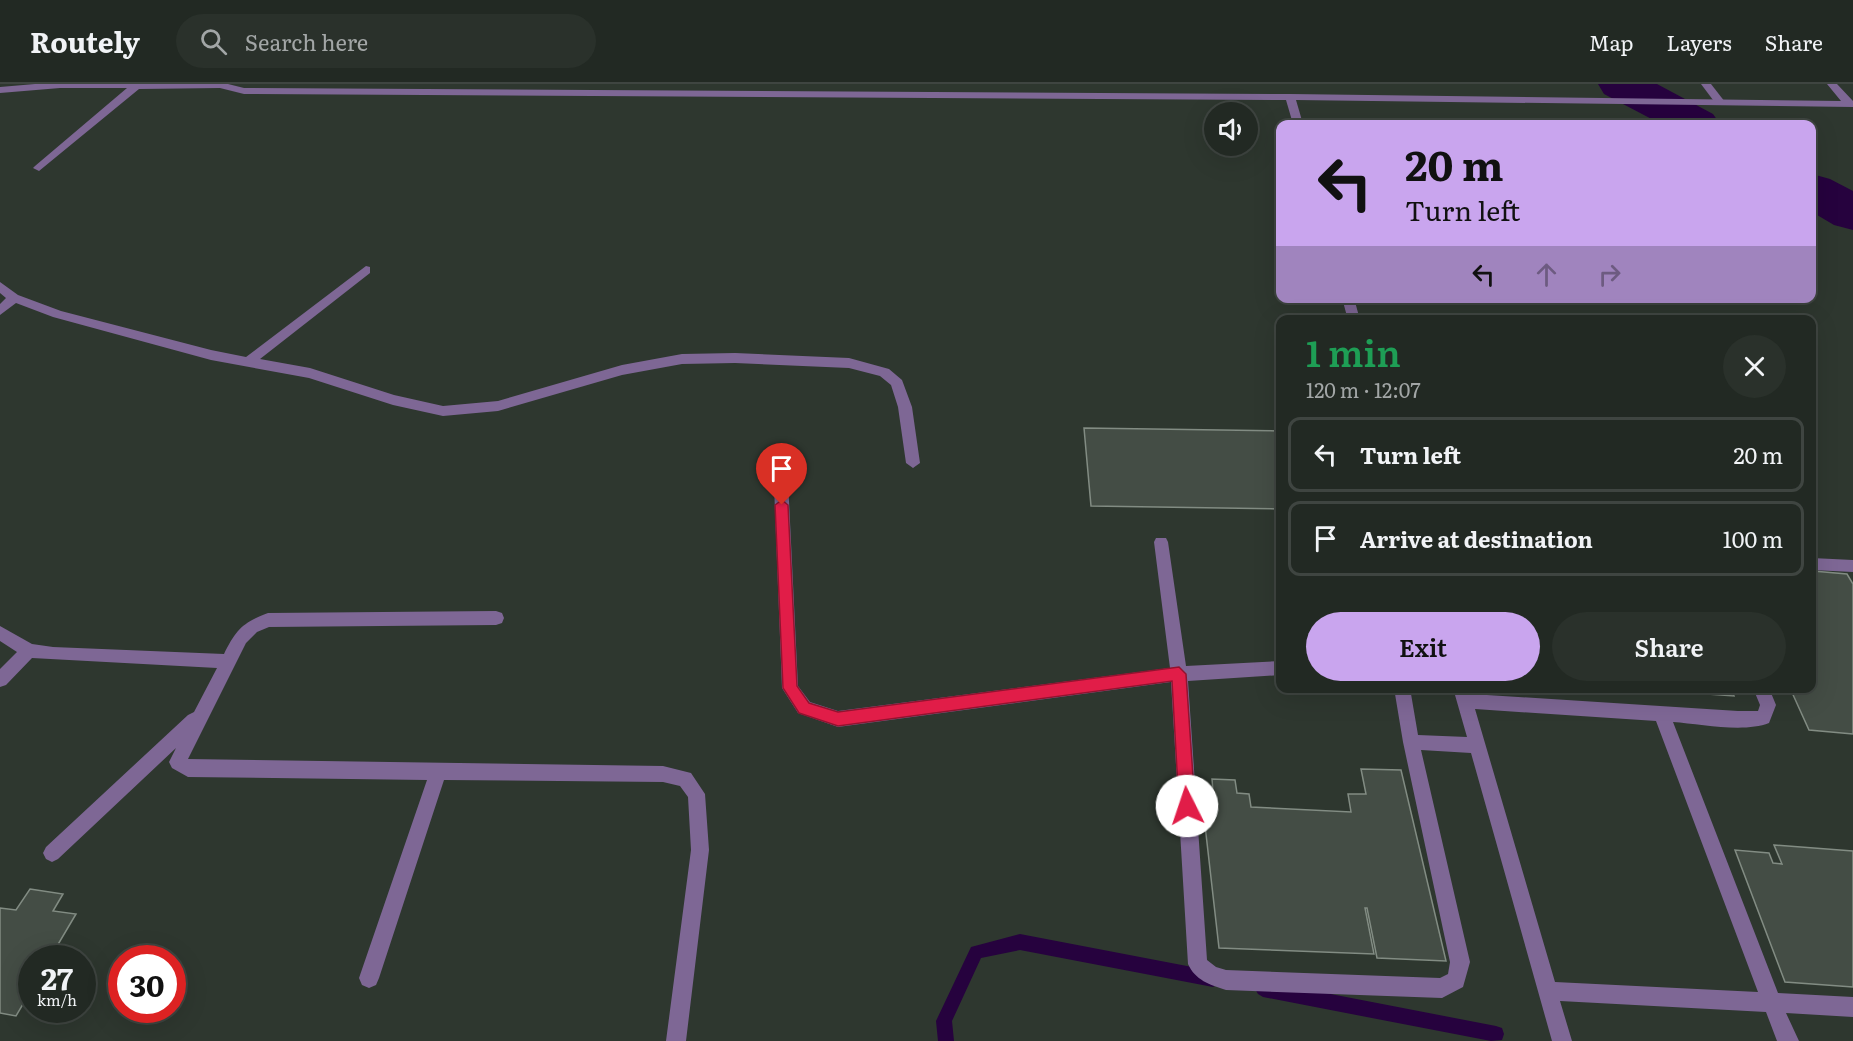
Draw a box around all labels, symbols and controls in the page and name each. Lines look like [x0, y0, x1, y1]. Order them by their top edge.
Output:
search box [176, 14, 596, 68]
text: Routely [30, 20, 140, 62]
icon: search [197, 25, 230, 58]
text: Search here [245, 25, 368, 58]
text: Map [1589, 26, 1634, 57]
text: Layers [1667, 26, 1732, 57]
text: Share [1765, 26, 1823, 57]
map controls [1204, 102, 1258, 156]
button: sound [1204, 102, 1258, 156]
text: 20 m [1405, 132, 1504, 194]
icon: left [1306, 144, 1384, 222]
text: Turn left [1405, 189, 1520, 229]
icon: left [1467, 258, 1500, 291]
icon: ahead [1530, 258, 1563, 291]
icon: right [1593, 258, 1626, 291]
text: 1 min [1306, 325, 1401, 378]
button: close [1723, 335, 1786, 398]
text: 120 m · 12:07 [1306, 374, 1421, 404]
icon: left [1309, 438, 1342, 471]
text: Turn left [1360, 438, 1461, 471]
text: 20 m [1733, 438, 1783, 471]
pin [756, 443, 807, 505]
icon: arrive [765, 452, 798, 485]
icon: arrive [1309, 522, 1342, 555]
text: Arrive at destination [1360, 522, 1593, 555]
text: 100 m [1723, 522, 1783, 555]
button: Exit [1306, 612, 1540, 681]
button: Share [1552, 612, 1786, 681]
position arrow [1155, 774, 1219, 838]
speed limit sign: 30 [108, 945, 186, 1023]
text: 27 [41, 955, 73, 999]
text: km/h [37, 988, 77, 1011]

